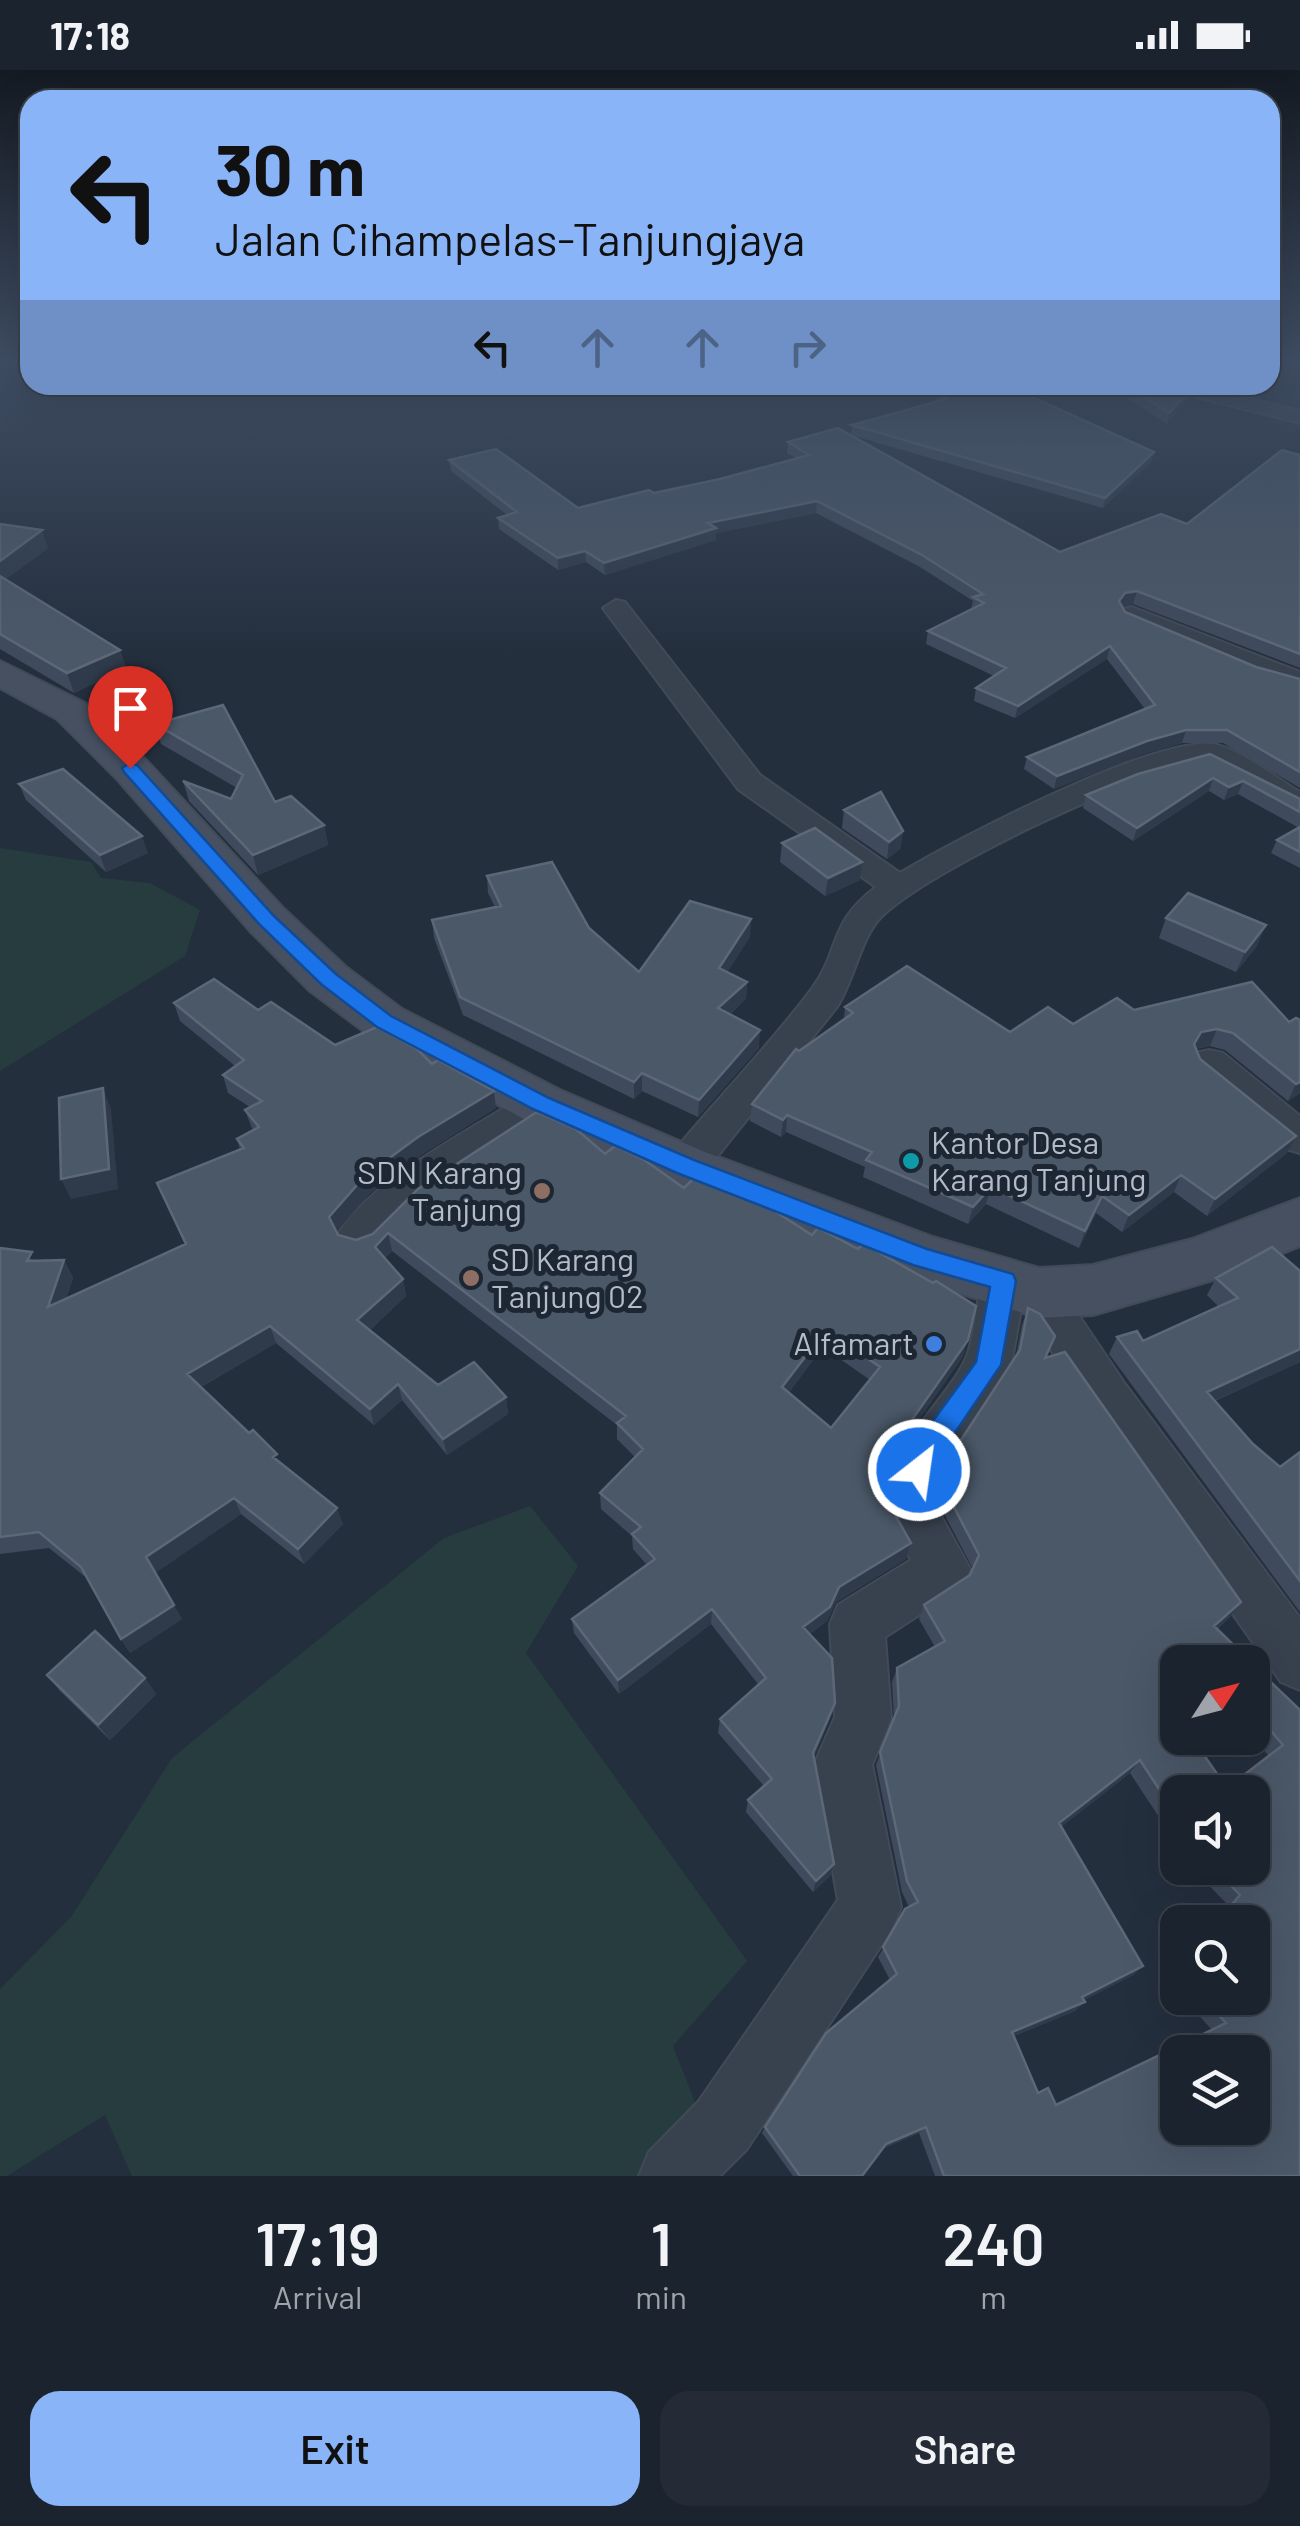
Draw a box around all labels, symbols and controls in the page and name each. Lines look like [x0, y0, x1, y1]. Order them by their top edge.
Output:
text: 17:18 [50, 12, 130, 58]
text: 30 m [215, 126, 365, 210]
icon: left [50, 130, 180, 260]
text: Jalan Cihampelas-Tanjungjaya [215, 211, 805, 265]
icon: left [465, 320, 520, 375]
icon: ahead [570, 320, 625, 375]
icon: ahead [675, 320, 730, 375]
icon: right [780, 320, 835, 375]
pin [88, 666, 173, 769]
icon: arrive [103, 681, 158, 736]
place label: Kantor Desa Karang Tanjung [931, 1122, 1146, 1197]
marker: Kantor Desa Karang Tanjung [900, 1150, 922, 1172]
place label: SDN Karang Tanjung [357, 1152, 522, 1227]
marker: SDN Karang Tanjung [531, 1180, 553, 1202]
place label: SD Karang Tanjung 02 [491, 1239, 643, 1314]
marker: SD Karang Tanjung 02 [460, 1267, 482, 1289]
place label: Alfamart [793, 1323, 914, 1361]
marker: Alfamart [923, 1333, 945, 1355]
position arrow [867, 1418, 971, 1522]
north arrow [1160, 1645, 1270, 1755]
map controls [1160, 1645, 1270, 2145]
button: sound [1160, 1775, 1270, 1885]
button: search [1160, 1905, 1270, 2015]
button: layers [1160, 2035, 1270, 2145]
text: 17:19 [255, 2206, 380, 2278]
text: 1 [651, 2206, 672, 2278]
text: 240 [942, 2206, 1045, 2278]
text: Arrival [273, 2277, 362, 2315]
text: min [635, 2277, 687, 2315]
text: m [980, 2277, 1007, 2315]
button: Exit [30, 2391, 640, 2506]
button: Share [660, 2391, 1270, 2506]

